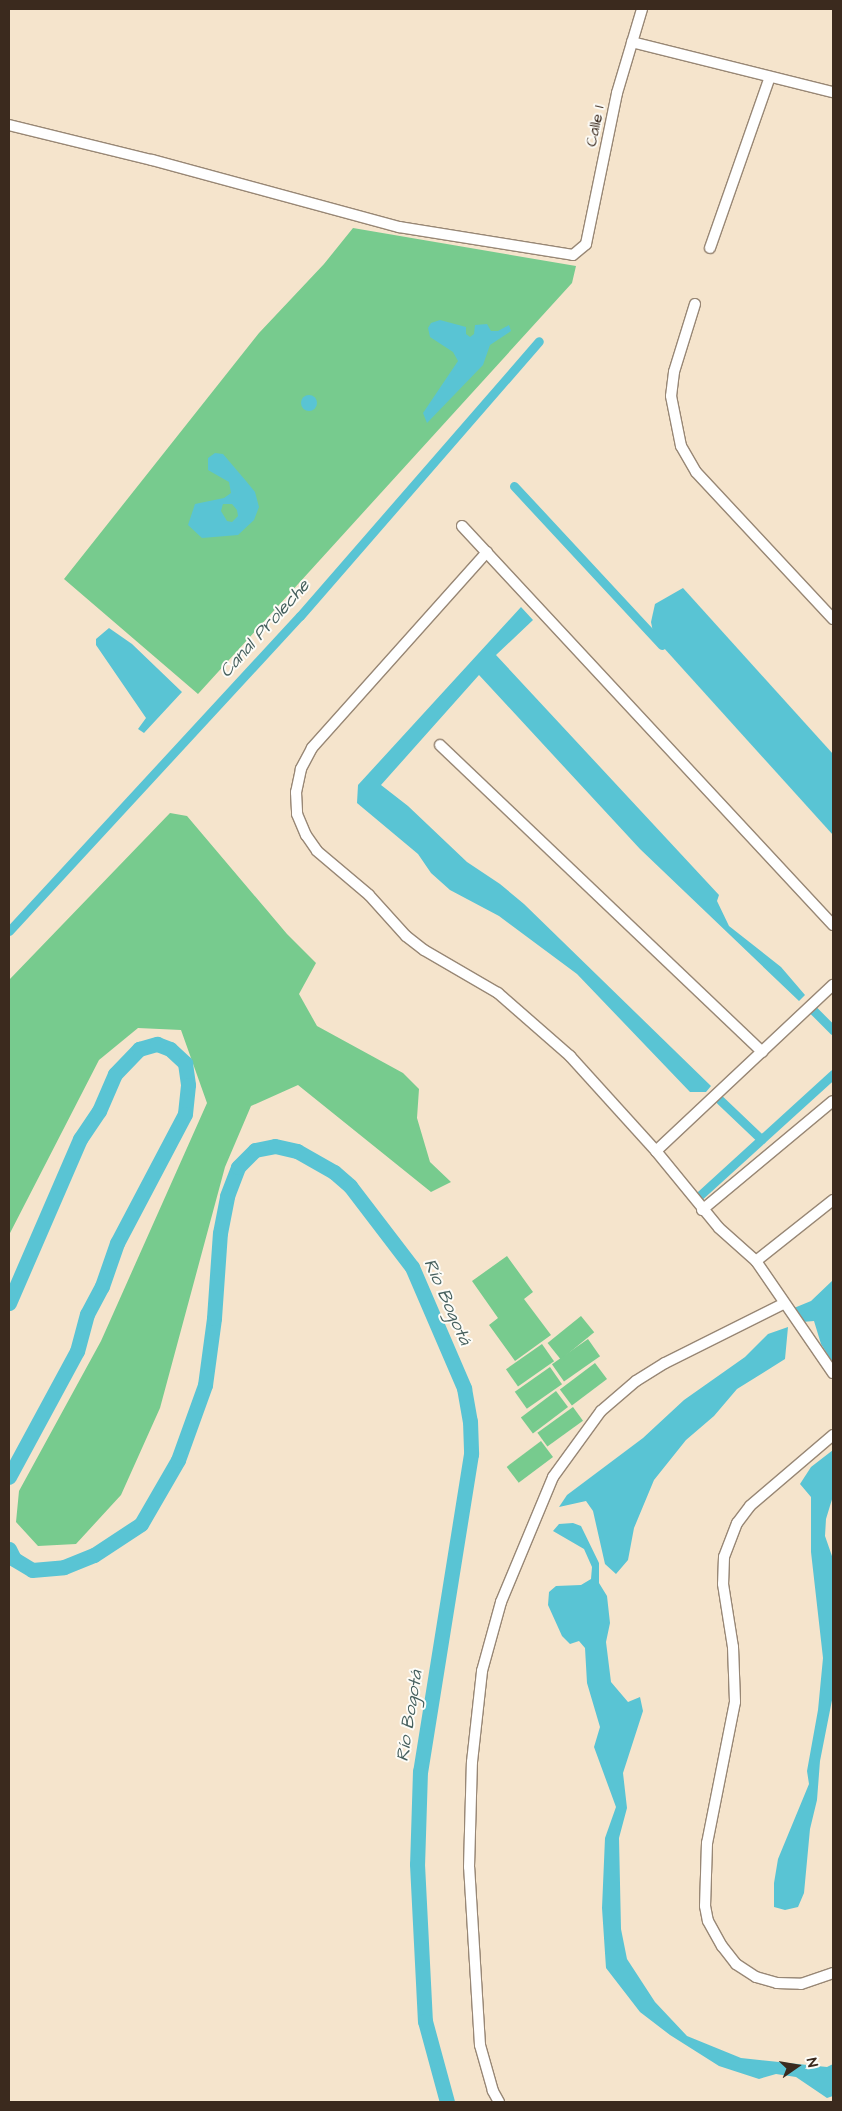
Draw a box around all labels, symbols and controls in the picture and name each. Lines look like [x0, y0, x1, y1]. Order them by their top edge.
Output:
street label: Calle 1 [581, 104, 609, 148]
water label: Canal Proleche [215, 576, 315, 682]
water label: Río Bogotá [418, 1256, 476, 1348]
water label: Río Bogotá [392, 1669, 428, 1763]
north arrow [772, 2041, 822, 2091]
text: N [801, 2056, 822, 2069]

